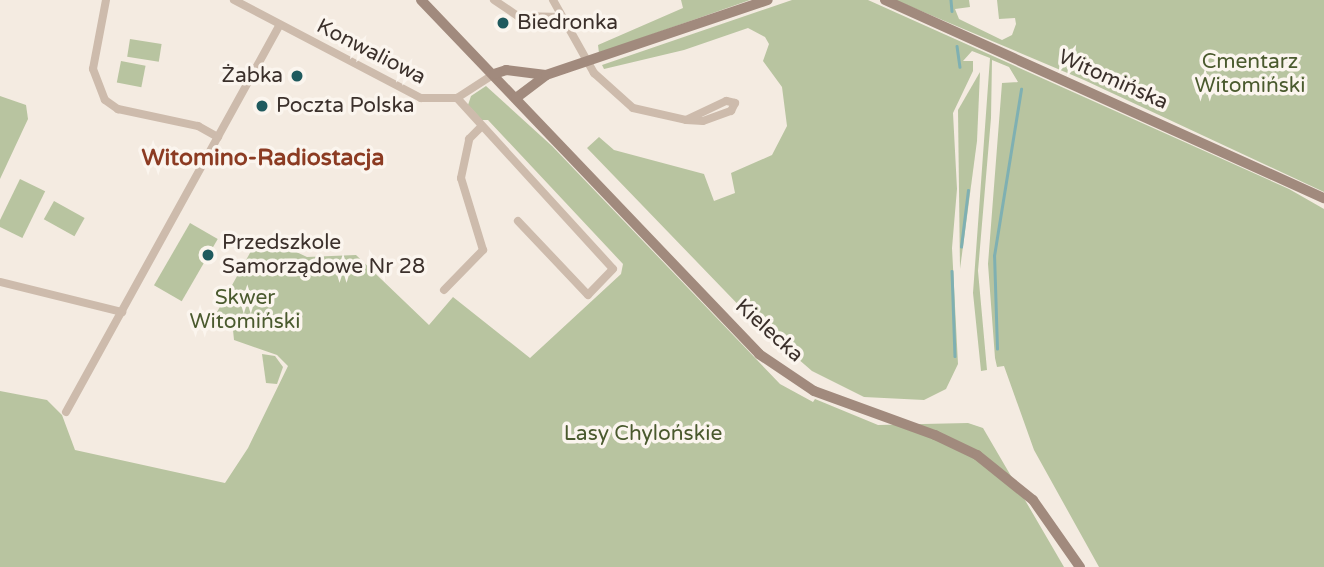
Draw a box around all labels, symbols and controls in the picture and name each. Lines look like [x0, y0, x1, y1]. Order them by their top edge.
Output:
place label: Biedronka [517, 10, 618, 36]
street label: Konwaliowa [312, 14, 430, 90]
marker: Biedronka [495, 15, 511, 31]
street label: Witomińska [1054, 45, 1172, 115]
park label: Cmentarz Witomiński [1195, 49, 1305, 99]
place label: Żabka [222, 63, 283, 89]
marker: Żabka [289, 68, 305, 84]
place label: Poczta Polska [276, 93, 414, 119]
marker: Poczta Polska [254, 98, 270, 114]
district label: Witomino-Radiostacja [142, 144, 384, 172]
place label: Przedszkole Samorządowe Nr 28 [222, 230, 425, 280]
marker: Przedszkole Samorządowe Nr 28 [200, 247, 216, 263]
park label: Skwer Witomiński [190, 285, 300, 335]
street label: Kielecka [730, 294, 808, 368]
park label: Lasy Chylońskie [564, 421, 722, 447]

